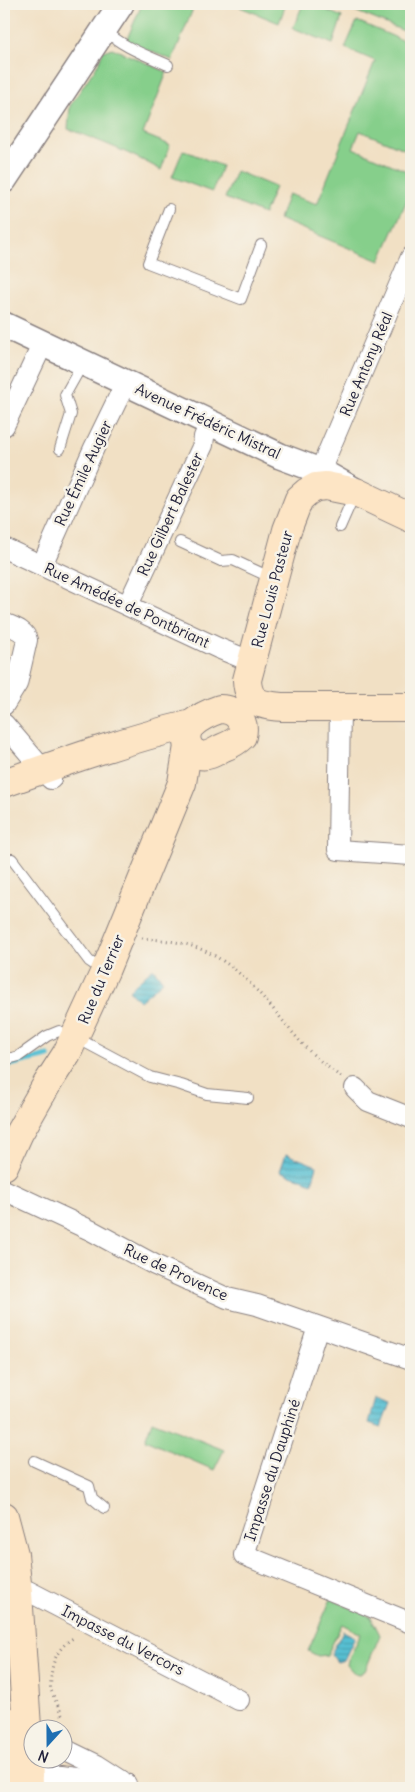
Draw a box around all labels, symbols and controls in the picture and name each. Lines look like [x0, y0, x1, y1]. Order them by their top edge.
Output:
street label: Rue Antony Réal [335, 309, 397, 419]
street label: Avenue Frédéric Mistral [132, 379, 284, 463]
street label: Rue Émile Augier [50, 417, 116, 529]
street label: Rue Gilbert Balester [133, 449, 207, 579]
street label: Rue Louis Pasteur [247, 528, 297, 650]
street label: Rue Amédée de Pontbriant [41, 558, 213, 652]
street label: Rue du Terrier [74, 931, 128, 1027]
street label: Rue de Provence [121, 1239, 231, 1305]
street label: Impasse du Dauphiné [240, 1397, 304, 1543]
street label: Impasse du Vercors [59, 1601, 188, 1679]
north arrow [22, 1720, 72, 1770]
text: N [36, 1746, 51, 1766]

